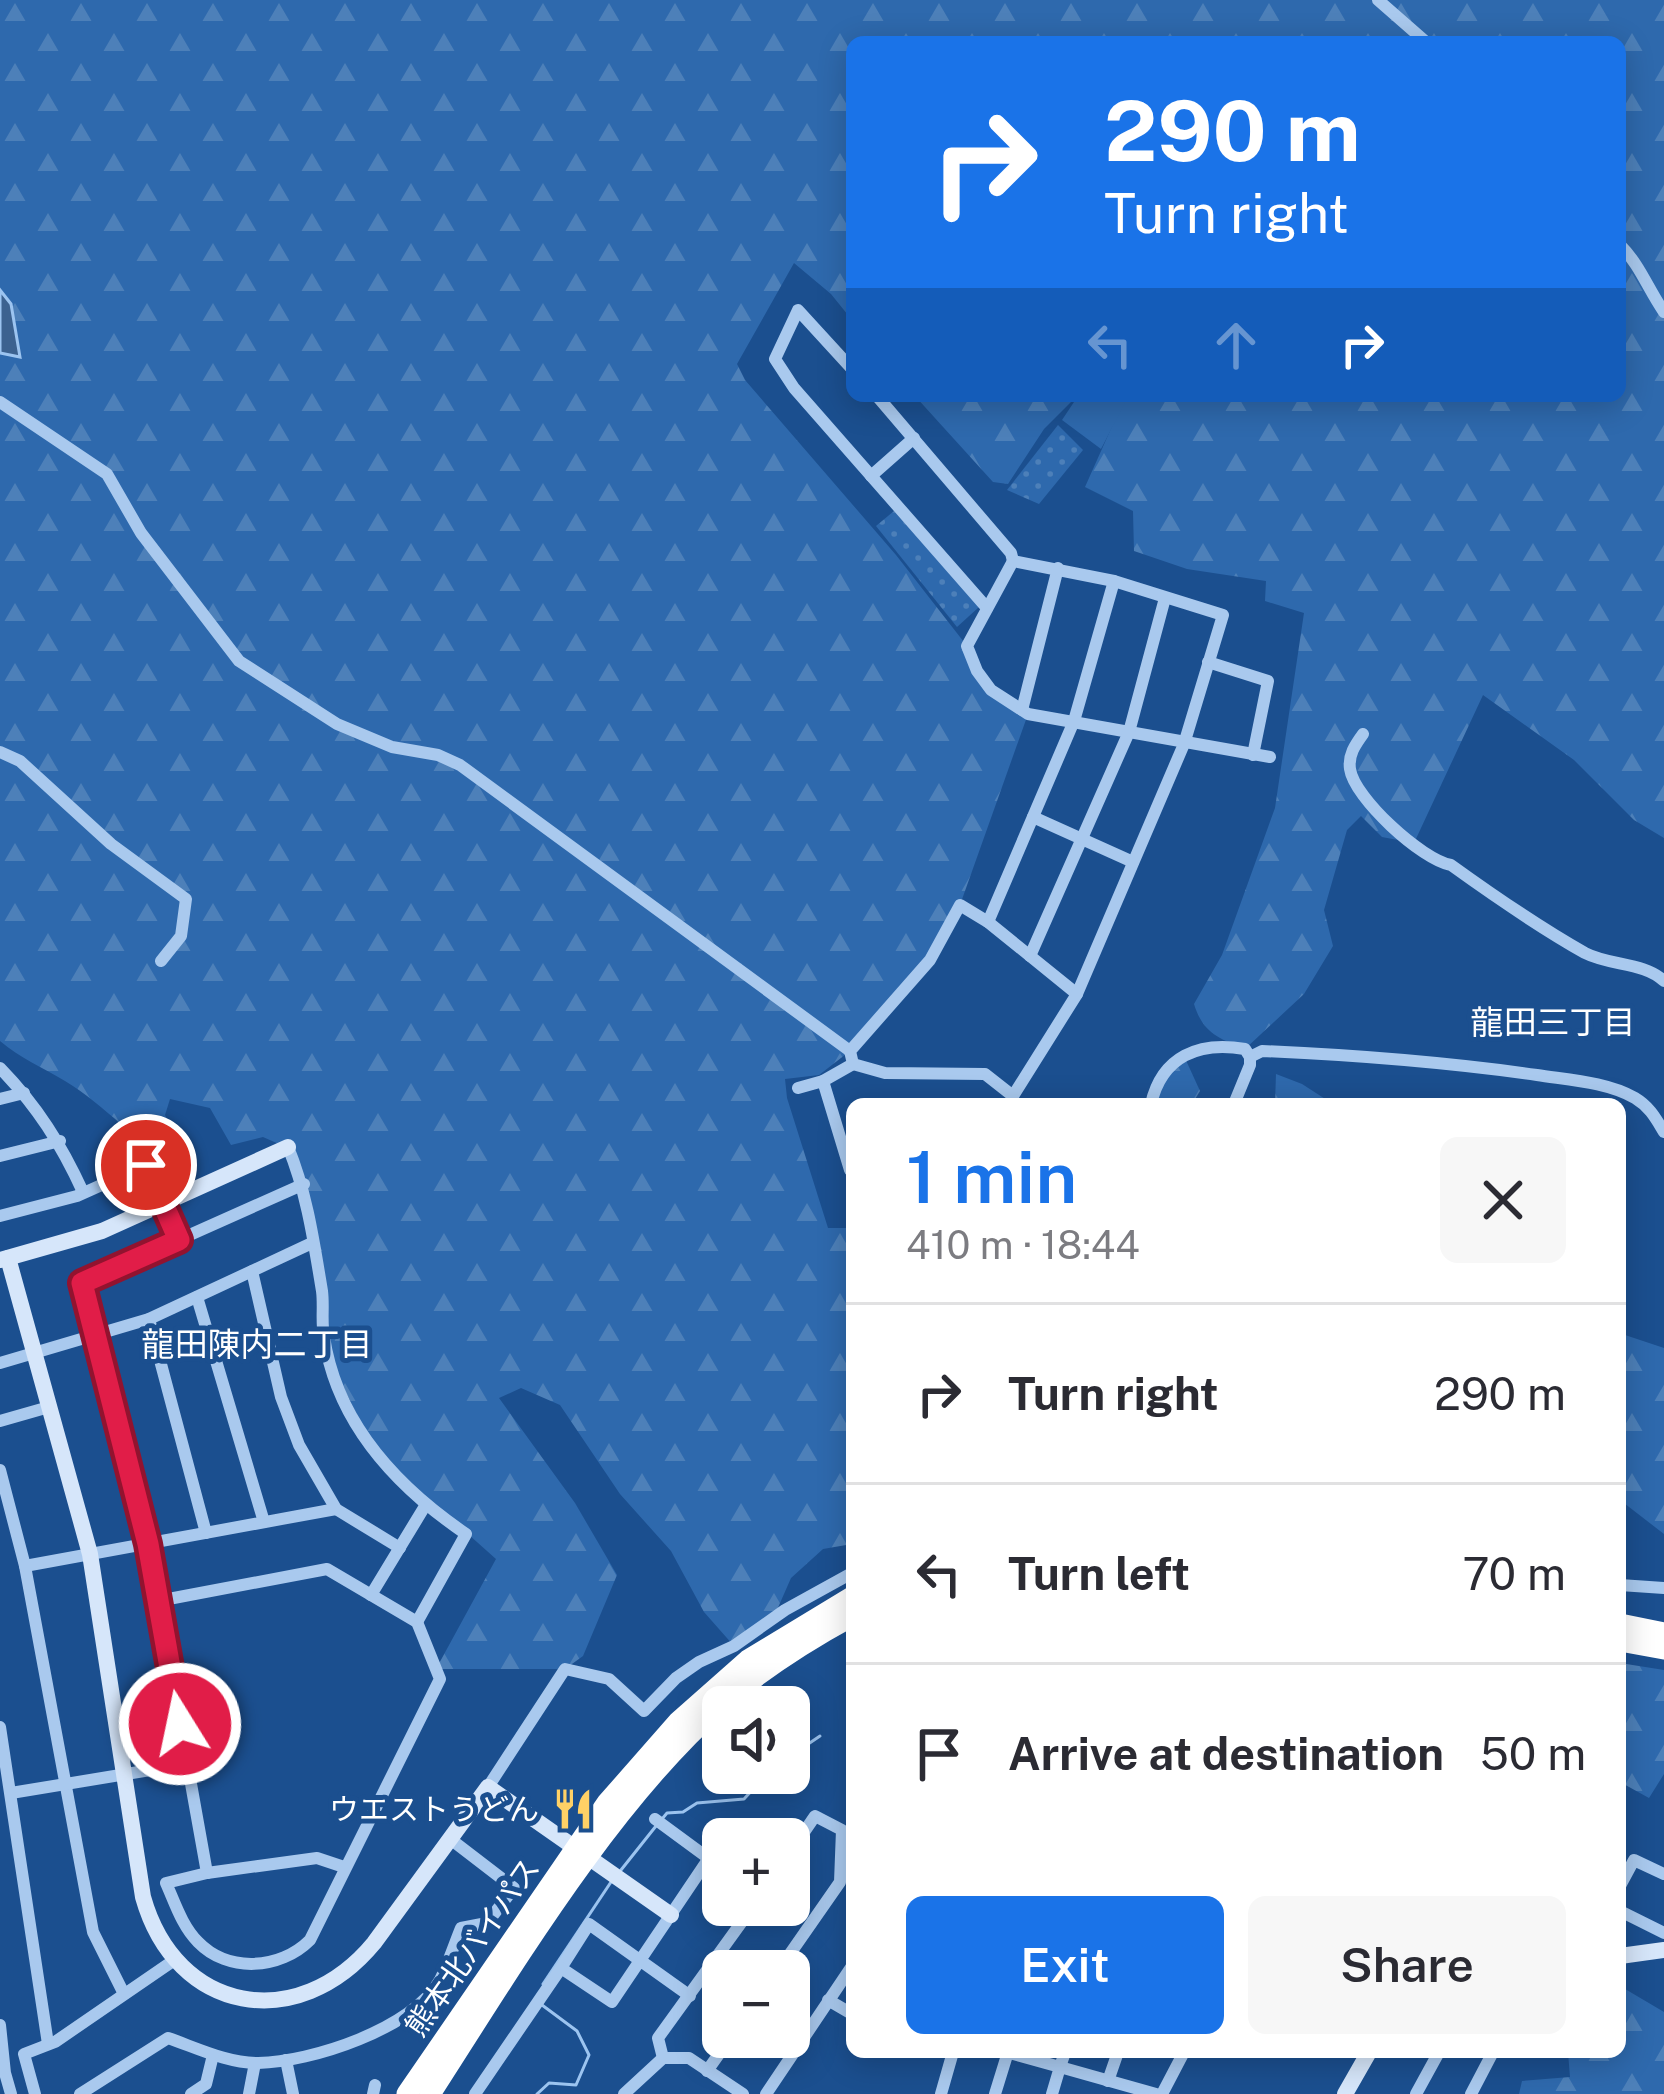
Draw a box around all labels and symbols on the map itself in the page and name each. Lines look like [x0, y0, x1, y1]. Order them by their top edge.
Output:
district label: 龍田三丁目 [1471, 1003, 1636, 1041]
pin [95, 1114, 197, 1216]
district label: 龍田陳内二丁目 [142, 1325, 373, 1363]
position arrow [117, 1661, 243, 1787]
restaurant icon: ウエストうどん [550, 1786, 596, 1832]
place label: ウエストうどん [329, 1791, 539, 1827]
street label: 熊本北バイパス [397, 1851, 547, 2043]

